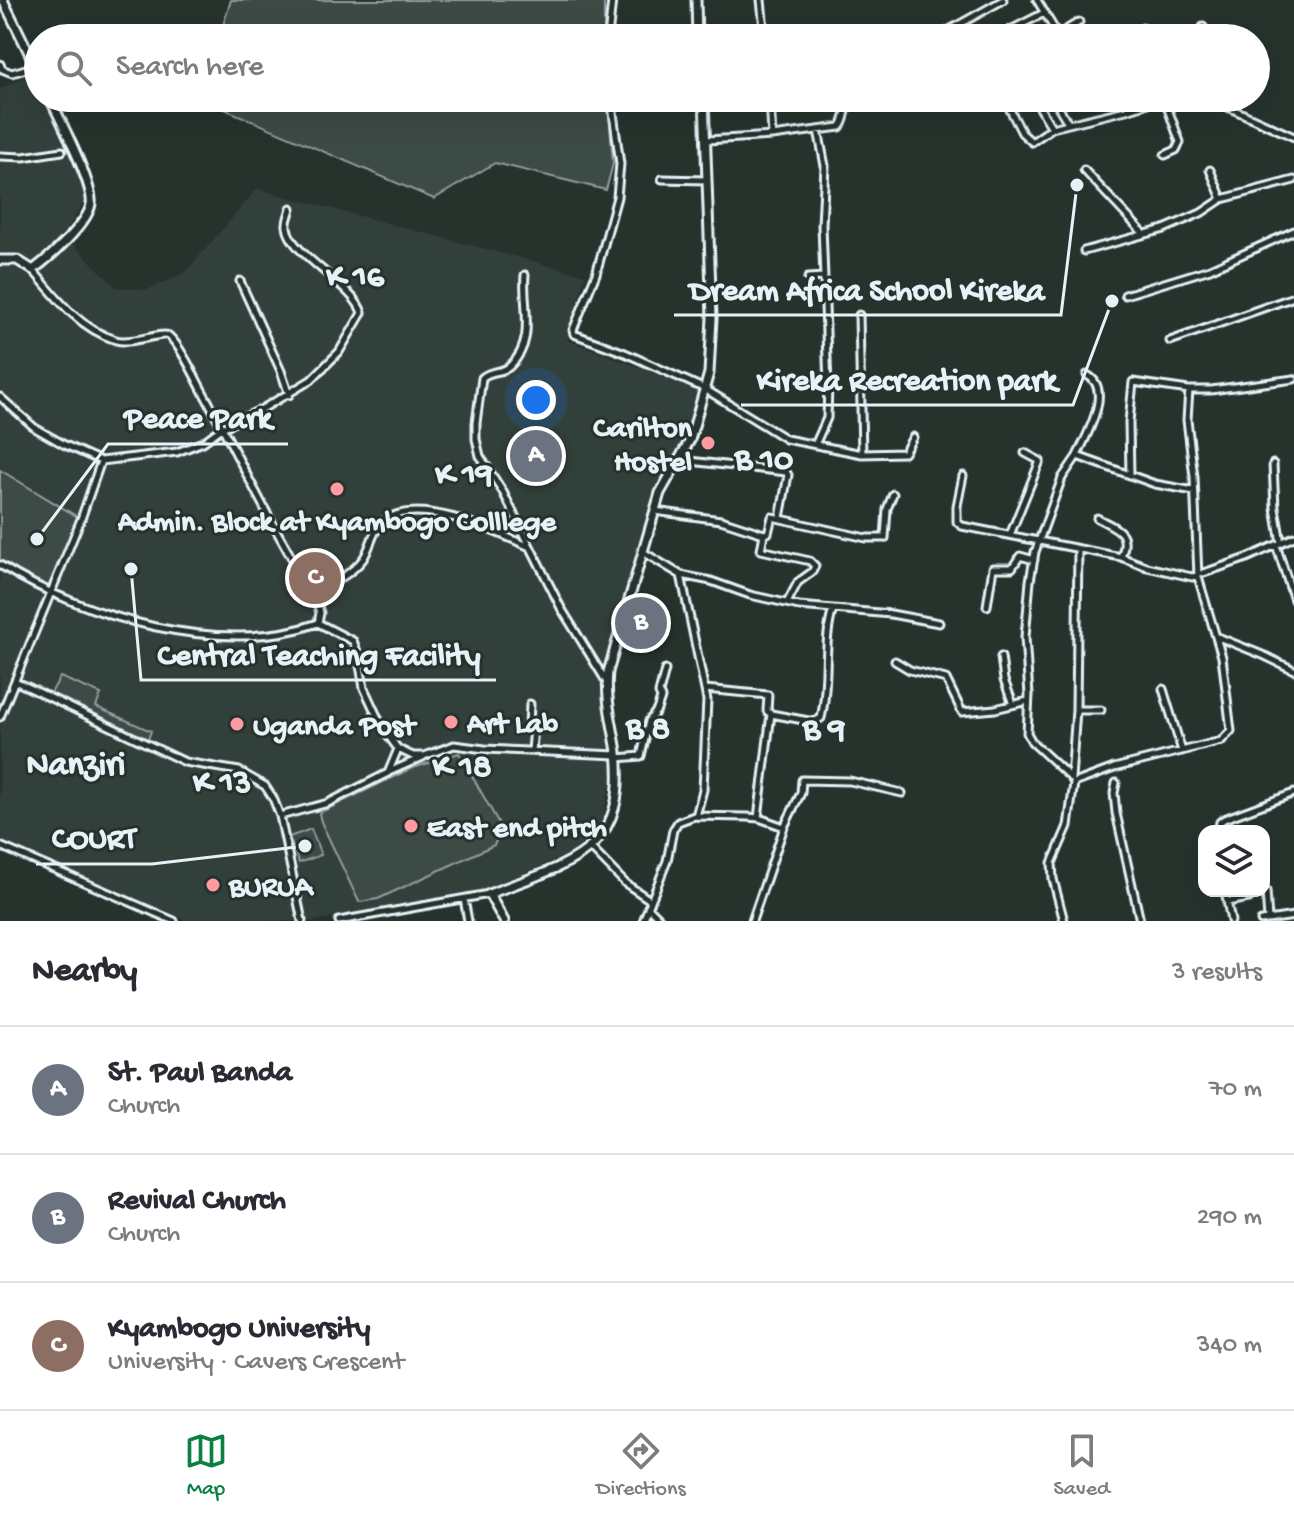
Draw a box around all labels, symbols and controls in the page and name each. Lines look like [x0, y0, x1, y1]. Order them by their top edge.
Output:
search box [24, 24, 1270, 112]
icon: search [52, 46, 96, 90]
text: Search here [116, 51, 264, 86]
district label: K 16 [325, 259, 385, 299]
callout: Dream Africa School Kireka [674, 259, 1061, 315]
text: Dream Africa School Kireka [686, 274, 1047, 312]
callout: Kireka Recreation park [741, 349, 1073, 405]
text: Kireka Recreation park [756, 364, 1061, 402]
your location [516, 380, 556, 420]
callout: Peace Park [108, 388, 288, 444]
text: Peace Park [122, 402, 276, 440]
place label: Carilton Hostel [593, 413, 693, 482]
pin: A [510, 426, 562, 486]
marker: Carilton Hostel [699, 434, 717, 452]
district label: B 10 [734, 442, 793, 482]
district label: K 19 [434, 457, 493, 497]
marker: Admin. Block at Kyambogo Colllege [328, 480, 346, 498]
place label: Admin. Block at Kyambogo Colllege [117, 507, 558, 542]
pin: C [289, 548, 341, 608]
pin: B [615, 593, 667, 653]
callout: Central Teaching Facility [141, 624, 496, 680]
text: Central Teaching Facility [157, 639, 481, 677]
place label: Art Lab [466, 709, 558, 744]
place label: Uganda Post [253, 711, 418, 746]
district label: B 8 [625, 711, 670, 751]
district label: B 9 [802, 712, 845, 752]
marker: Art Lab [442, 713, 460, 731]
marker: Uganda Post [228, 715, 246, 733]
district label: Nanziri [27, 747, 126, 787]
district label: K 18 [431, 749, 492, 789]
district label: K 13 [192, 765, 251, 805]
callout: COURT [36, 808, 152, 864]
place label: East end pitch [427, 813, 607, 848]
marker: East end pitch [402, 817, 420, 835]
text: COURT [52, 822, 138, 860]
map controls [1198, 825, 1270, 897]
button: layers [1198, 825, 1270, 897]
place label: BURUA [228, 872, 315, 907]
marker: BURUA [204, 876, 222, 894]
text: Nearby [32, 953, 137, 993]
text: 3 results [1172, 958, 1262, 989]
text: St. Paul Banda [108, 1057, 292, 1092]
text: A [50, 1075, 66, 1106]
text: 70 m [1209, 1075, 1262, 1106]
text: Church [108, 1092, 180, 1123]
text: Revival Church [108, 1185, 286, 1220]
text: B [51, 1203, 65, 1234]
text: 290 m [1197, 1203, 1262, 1234]
text: Church [108, 1220, 180, 1251]
text: Kyambogo University [108, 1313, 370, 1348]
text: C [51, 1331, 65, 1362]
text: 340 m [1197, 1331, 1262, 1362]
text: University · Cavers Crescent [108, 1348, 404, 1379]
tab: Map [184, 1429, 228, 1503]
tab: Directions [596, 1429, 686, 1503]
tab: Saved [1054, 1429, 1110, 1503]

